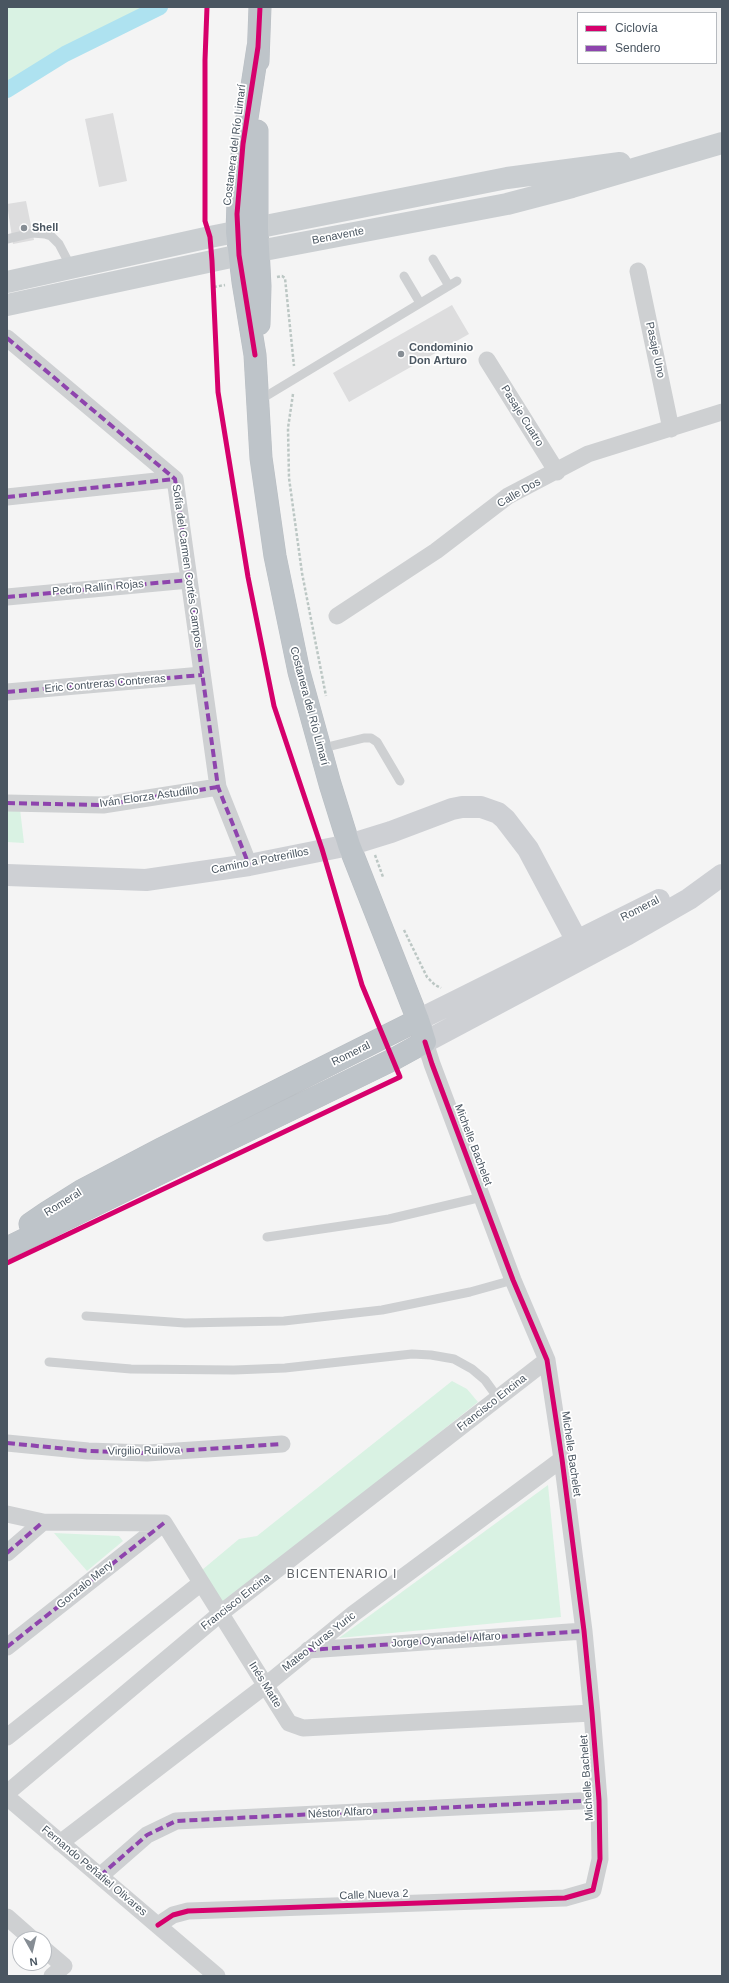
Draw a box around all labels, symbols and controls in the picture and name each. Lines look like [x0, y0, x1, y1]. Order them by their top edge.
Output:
legend [577, 12, 717, 64]
text: Ciclovía [615, 21, 658, 35]
text: Sendero [615, 41, 660, 55]
street label: Costanera del Río Limarí [221, 84, 249, 206]
place label: Shell [32, 221, 58, 235]
marker: Shell [19, 223, 29, 233]
street label: Benavente [311, 225, 365, 247]
street label: Pasaje Uno [643, 321, 667, 379]
place label: Condominio Don Arturo [409, 341, 473, 367]
marker: Condominio Don Arturo [396, 349, 406, 359]
street label: Pasaje Cuatro [498, 383, 546, 449]
street label: Calle Dos [495, 475, 543, 511]
street label: Sofía del Carmen Cortés Campos [169, 483, 205, 649]
street label: Pedro Rallín Rojas [52, 577, 144, 599]
street label: Costanera del Río Limarí [287, 645, 331, 767]
street label: Eric Contreras Contreras [44, 672, 166, 696]
street label: Iván Elorza Astudillo [99, 784, 199, 810]
street label: Camino a Potrerillos [210, 845, 310, 877]
street label: Romeral [618, 894, 662, 924]
street label: Romeral [329, 1039, 373, 1069]
street label: Michelle Bachelet [451, 1102, 495, 1188]
street label: Romeral [42, 1186, 84, 1220]
street label: Francisco Encina [455, 1372, 529, 1434]
street label: Michelle Bachelet [558, 1410, 584, 1498]
street label: Virgilio Ruilova [108, 1444, 180, 1458]
street label: Gonzalo Mery [54, 1558, 116, 1612]
district label: BICENTENARIO I [287, 1568, 397, 1582]
street label: Francisco Encina [199, 1571, 273, 1633]
street label: Mateo Yuras Yuric [280, 1609, 358, 1675]
street label: Jorge Oyanadel Alfaro [391, 1630, 501, 1650]
street label: Inés Matte [246, 1660, 284, 1710]
street label: Michelle Bachelet [577, 1735, 597, 1821]
street label: Néstor Alfaro [308, 1805, 372, 1821]
street label: Fernando Peñafiel Olivares [39, 1823, 149, 1919]
street label: Calle Nueva 2 [339, 1887, 409, 1903]
north arrow [12, 1931, 52, 1971]
text: N [29, 1955, 38, 1968]

